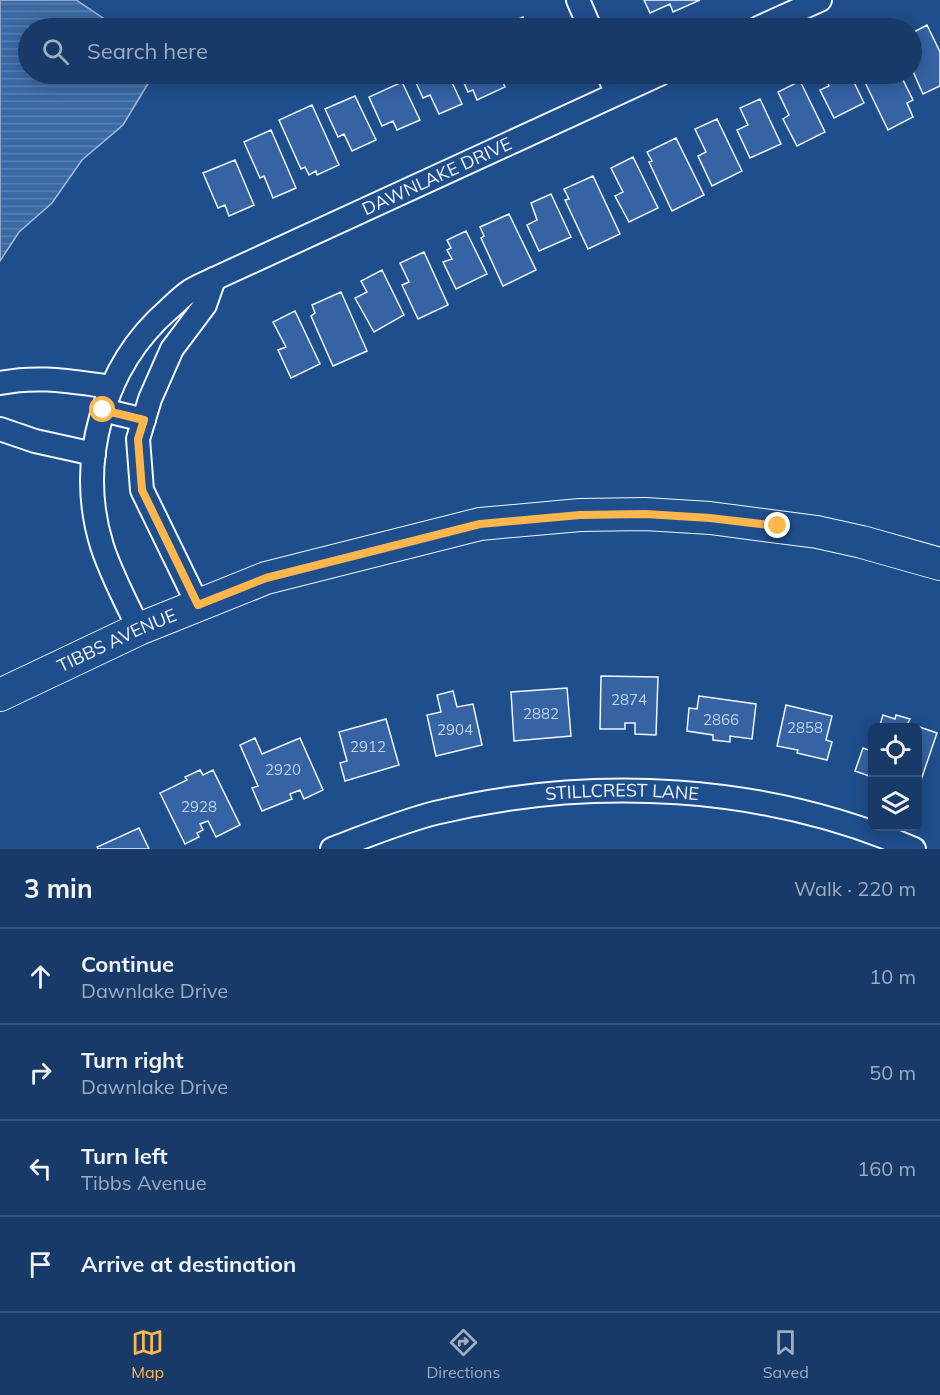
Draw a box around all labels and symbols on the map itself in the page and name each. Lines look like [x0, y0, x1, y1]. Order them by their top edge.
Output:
street label: DAWNLAKE DRIVE [358, 132, 515, 220]
route start [89, 396, 115, 422]
route end [764, 512, 790, 538]
street label: TIBBS AVENUE [53, 603, 180, 677]
house number: 2874 [611, 690, 647, 709]
house number: 2882 [523, 704, 559, 723]
house number: 2866 [703, 710, 739, 729]
house number: 2858 [787, 718, 823, 737]
house number: 2904 [437, 720, 473, 739]
house number: 2912 [350, 737, 386, 756]
house number: 2920 [265, 760, 301, 779]
street label: STILLCREST LANE [544, 779, 700, 805]
house number: 2928 [181, 797, 217, 816]

